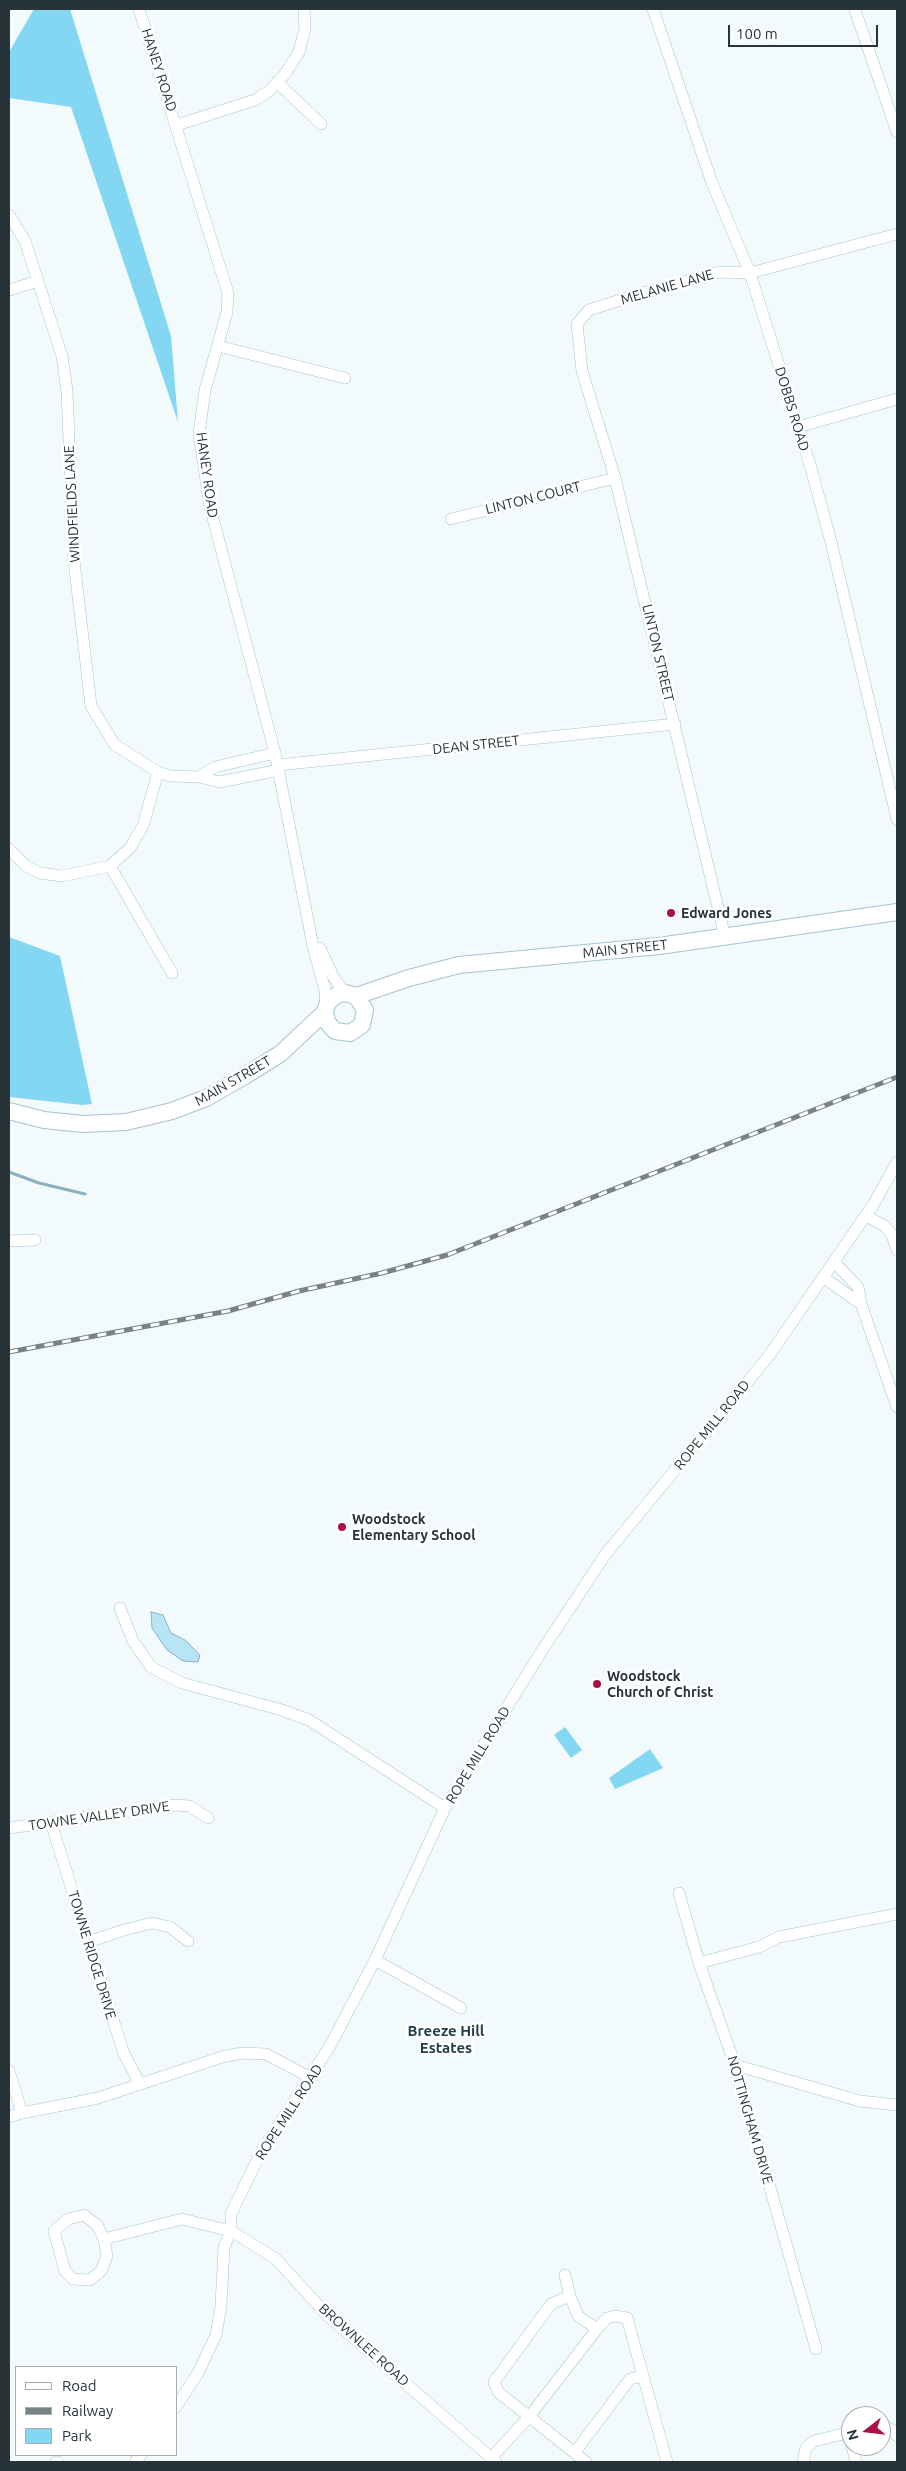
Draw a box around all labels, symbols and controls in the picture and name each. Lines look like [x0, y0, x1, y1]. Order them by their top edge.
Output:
scale bar [731, 15, 881, 47]
text: 100 m [736, 25, 778, 42]
street label: HANEY ROAD [138, 26, 180, 114]
street label: MELANIE LANE [619, 266, 715, 308]
street label: DOBBS ROAD [771, 365, 813, 453]
street label: HANEY ROAD [193, 431, 221, 519]
street label: WINDFIELDS LANE [61, 445, 83, 563]
street label: LINTON COURT [484, 478, 582, 518]
street label: LINTON STREET [639, 603, 677, 703]
street label: DEAN STREET [432, 732, 520, 758]
place label: Edward Jones [681, 905, 772, 921]
marker: Edward Jones [665, 907, 677, 919]
street label: MAIN STREET [582, 936, 668, 962]
street label: MAIN STREET [192, 1052, 274, 1110]
street label: ROPE MILL ROAD [671, 1377, 753, 1473]
place label: Woodstock Elementary School [352, 1511, 475, 1544]
marker: Woodstock Elementary School [336, 1521, 348, 1533]
place label: Woodstock Church of Christ [607, 1668, 713, 1700]
marker: Woodstock Church of Christ [591, 1678, 603, 1690]
street label: ROPE MILL ROAD [442, 1703, 514, 1807]
street label: TOWNE VALLEY DRIVE [28, 1798, 170, 1834]
street label: TOWNE RIDGE DRIVE [64, 1889, 120, 2021]
district label: Breeze Hill Estates [408, 2022, 484, 2057]
street label: NOTTINGHAM DRIVE [724, 2054, 776, 2186]
street label: ROPE MILL ROAD [252, 2061, 326, 2163]
street label: BROWNLEE ROAD [315, 2300, 413, 2390]
legend [15, 2366, 178, 2456]
text: Road [62, 2377, 97, 2394]
text: Railway [62, 2402, 113, 2419]
north arrow [841, 2406, 891, 2456]
text: Park [62, 2427, 92, 2444]
text: N [843, 2428, 862, 2442]

